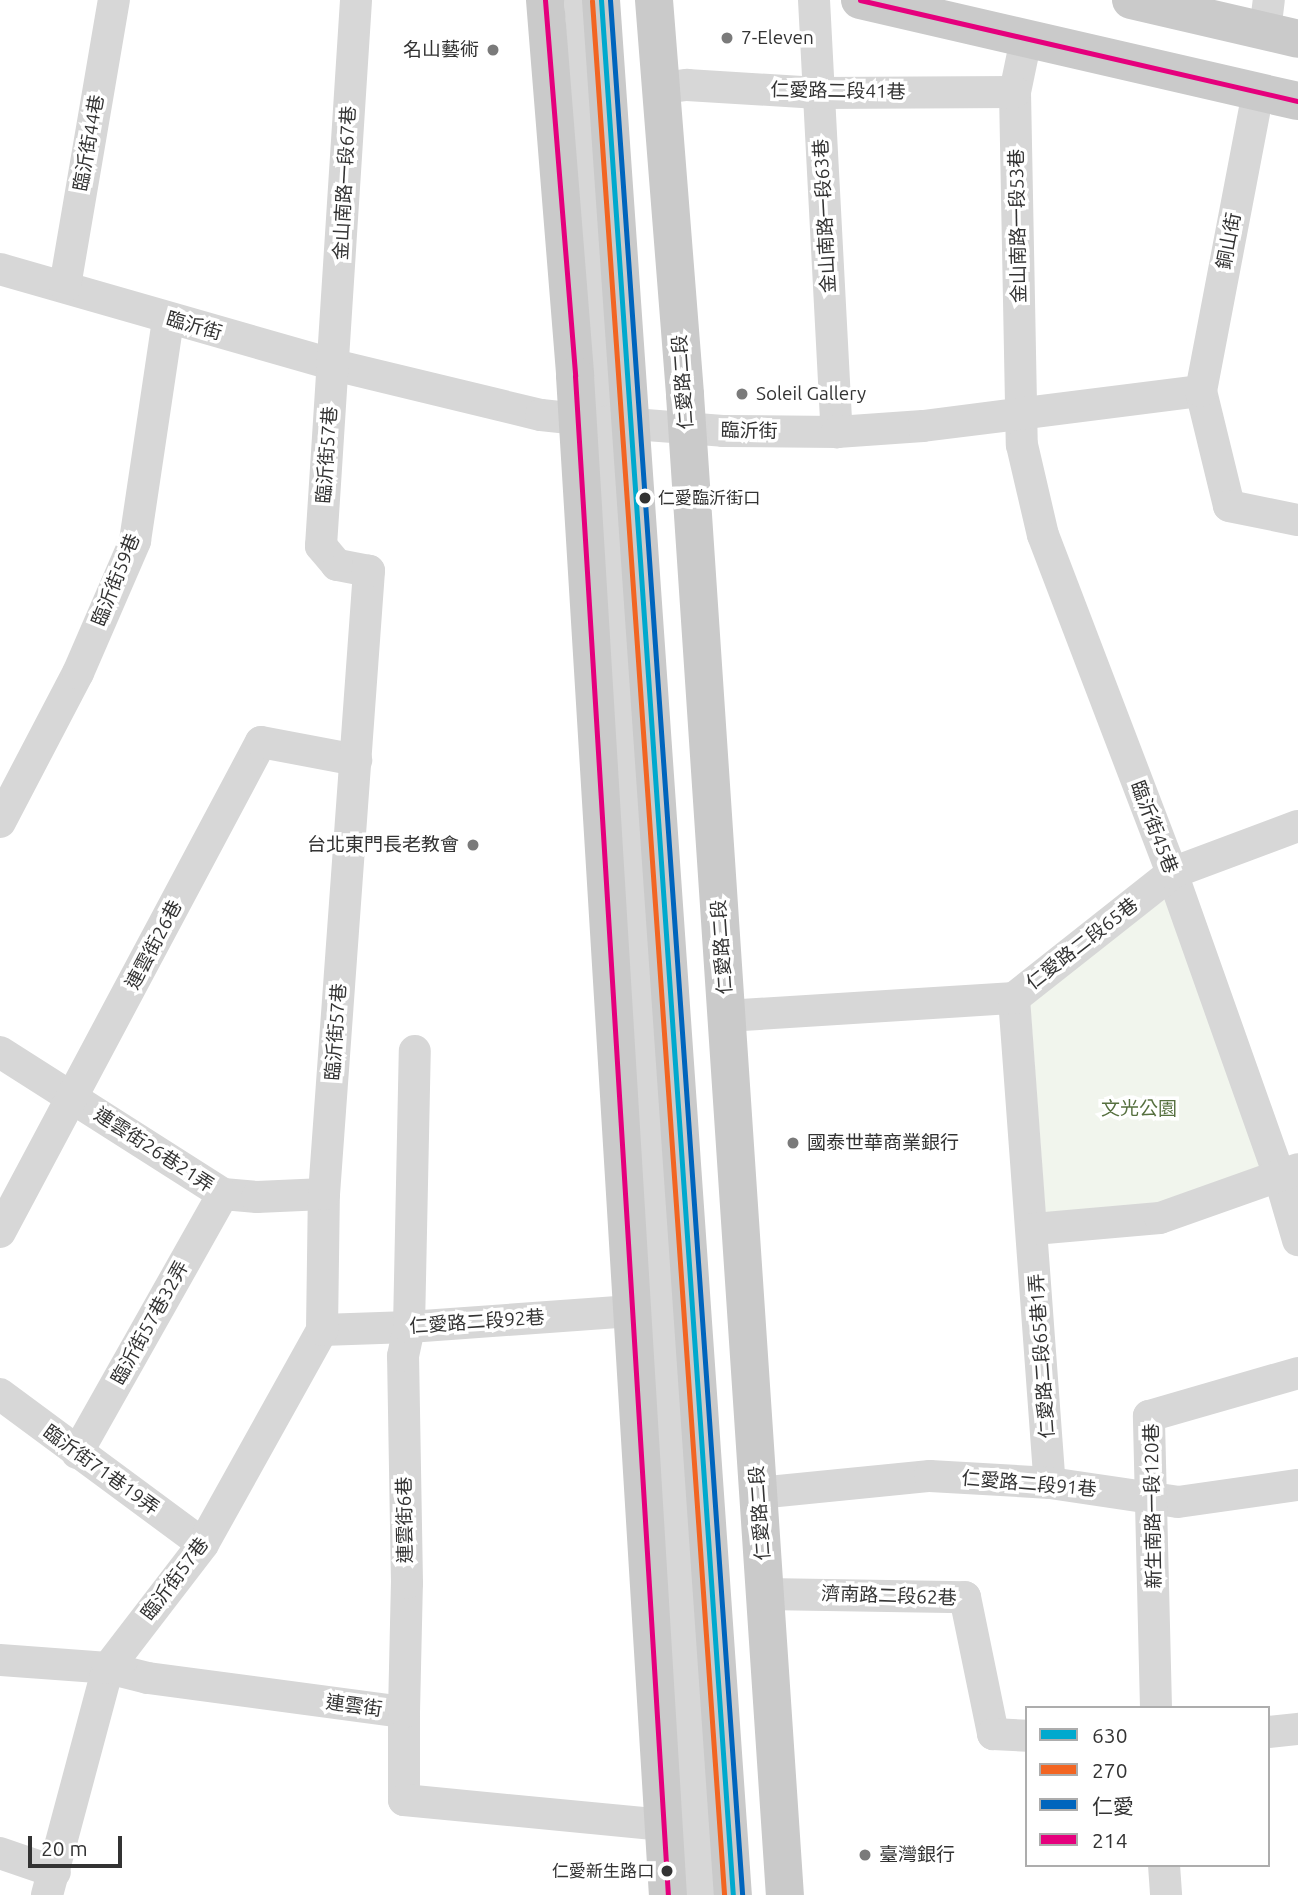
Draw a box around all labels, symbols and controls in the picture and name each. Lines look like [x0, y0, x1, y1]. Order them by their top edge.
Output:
place label: 7-Eleven [741, 27, 814, 49]
marker: 7-Eleven [719, 30, 735, 46]
place label: 名山藝術 [403, 39, 479, 61]
marker: 名山藝術 [485, 42, 501, 58]
street label: 仁愛路二段41巷 [770, 78, 906, 104]
street label: 臨沂街44巷 [69, 93, 109, 193]
street label: 金山南路一段67巷 [330, 105, 360, 261]
street label: 金山南路一段63巷 [810, 138, 840, 294]
street label: 金山南路一段53巷 [1005, 149, 1031, 303]
street label: 銅山街 [1212, 211, 1246, 271]
street label: 臨沂街 [163, 307, 225, 345]
street label: 仁愛路二段 [668, 334, 698, 430]
place label: Soleil Gallery [756, 383, 866, 405]
marker: Soleil Gallery [734, 386, 750, 402]
street label: 臨沂街57巷 [312, 406, 342, 504]
street label: 臨沂街 [720, 419, 778, 443]
place label: 仁愛臨沂街口 [658, 488, 760, 508]
marker: 仁愛臨沂街口 [638, 491, 652, 505]
street label: 臨沂街59巷 [87, 531, 145, 629]
street label: 臨沂街45巷 [1126, 777, 1182, 877]
place label: 台北東門長老教會 [307, 834, 459, 856]
marker: 台北東門長老教會 [465, 837, 481, 853]
street label: 仁愛路二段65巷 [1022, 893, 1142, 995]
street label: 連雲街26巷 [121, 897, 187, 993]
street label: 仁愛路二段 [707, 899, 737, 995]
street label: 臨沂街57巷 [321, 983, 351, 1081]
park label: 文光公園 [1101, 1098, 1177, 1120]
street label: 連雲街26巷21弄 [90, 1103, 218, 1197]
place label: 國泰世華商業銀行 [807, 1132, 959, 1154]
marker: 國泰世華商業銀行 [785, 1135, 801, 1151]
street label: 臨沂街57巷32弄 [107, 1257, 193, 1389]
street label: 仁愛路二段65巷1弄 [1025, 1273, 1059, 1439]
street label: 仁愛路二段92巷 [409, 1306, 545, 1338]
street label: 臨沂街71巷19弄 [39, 1420, 163, 1520]
street label: 新生南路一段120巷 [1140, 1423, 1166, 1589]
street label: 仁愛路二段 [745, 1465, 775, 1561]
street label: 仁愛路二段91巷 [961, 1467, 1097, 1501]
street label: 連雲街6巷 [393, 1476, 417, 1564]
street label: 臨沂街57巷 [137, 1533, 213, 1625]
street label: 濟南路二段62巷 [821, 1582, 957, 1610]
street label: 連雲街 [324, 1691, 384, 1721]
legend [1025, 1706, 1270, 1867]
text: 630 [1092, 1723, 1128, 1747]
text: 270 [1092, 1758, 1128, 1782]
text: 仁愛 [1092, 1794, 1134, 1818]
scale bar [32, 1822, 126, 1866]
text: 214 [1092, 1828, 1128, 1852]
text: 20 m [41, 1836, 88, 1860]
place label: 臺灣銀行 [879, 1844, 955, 1866]
marker: 臺灣銀行 [857, 1847, 873, 1863]
place label: 仁愛新生路口 [552, 1861, 654, 1881]
marker: 仁愛新生路口 [660, 1864, 674, 1878]

